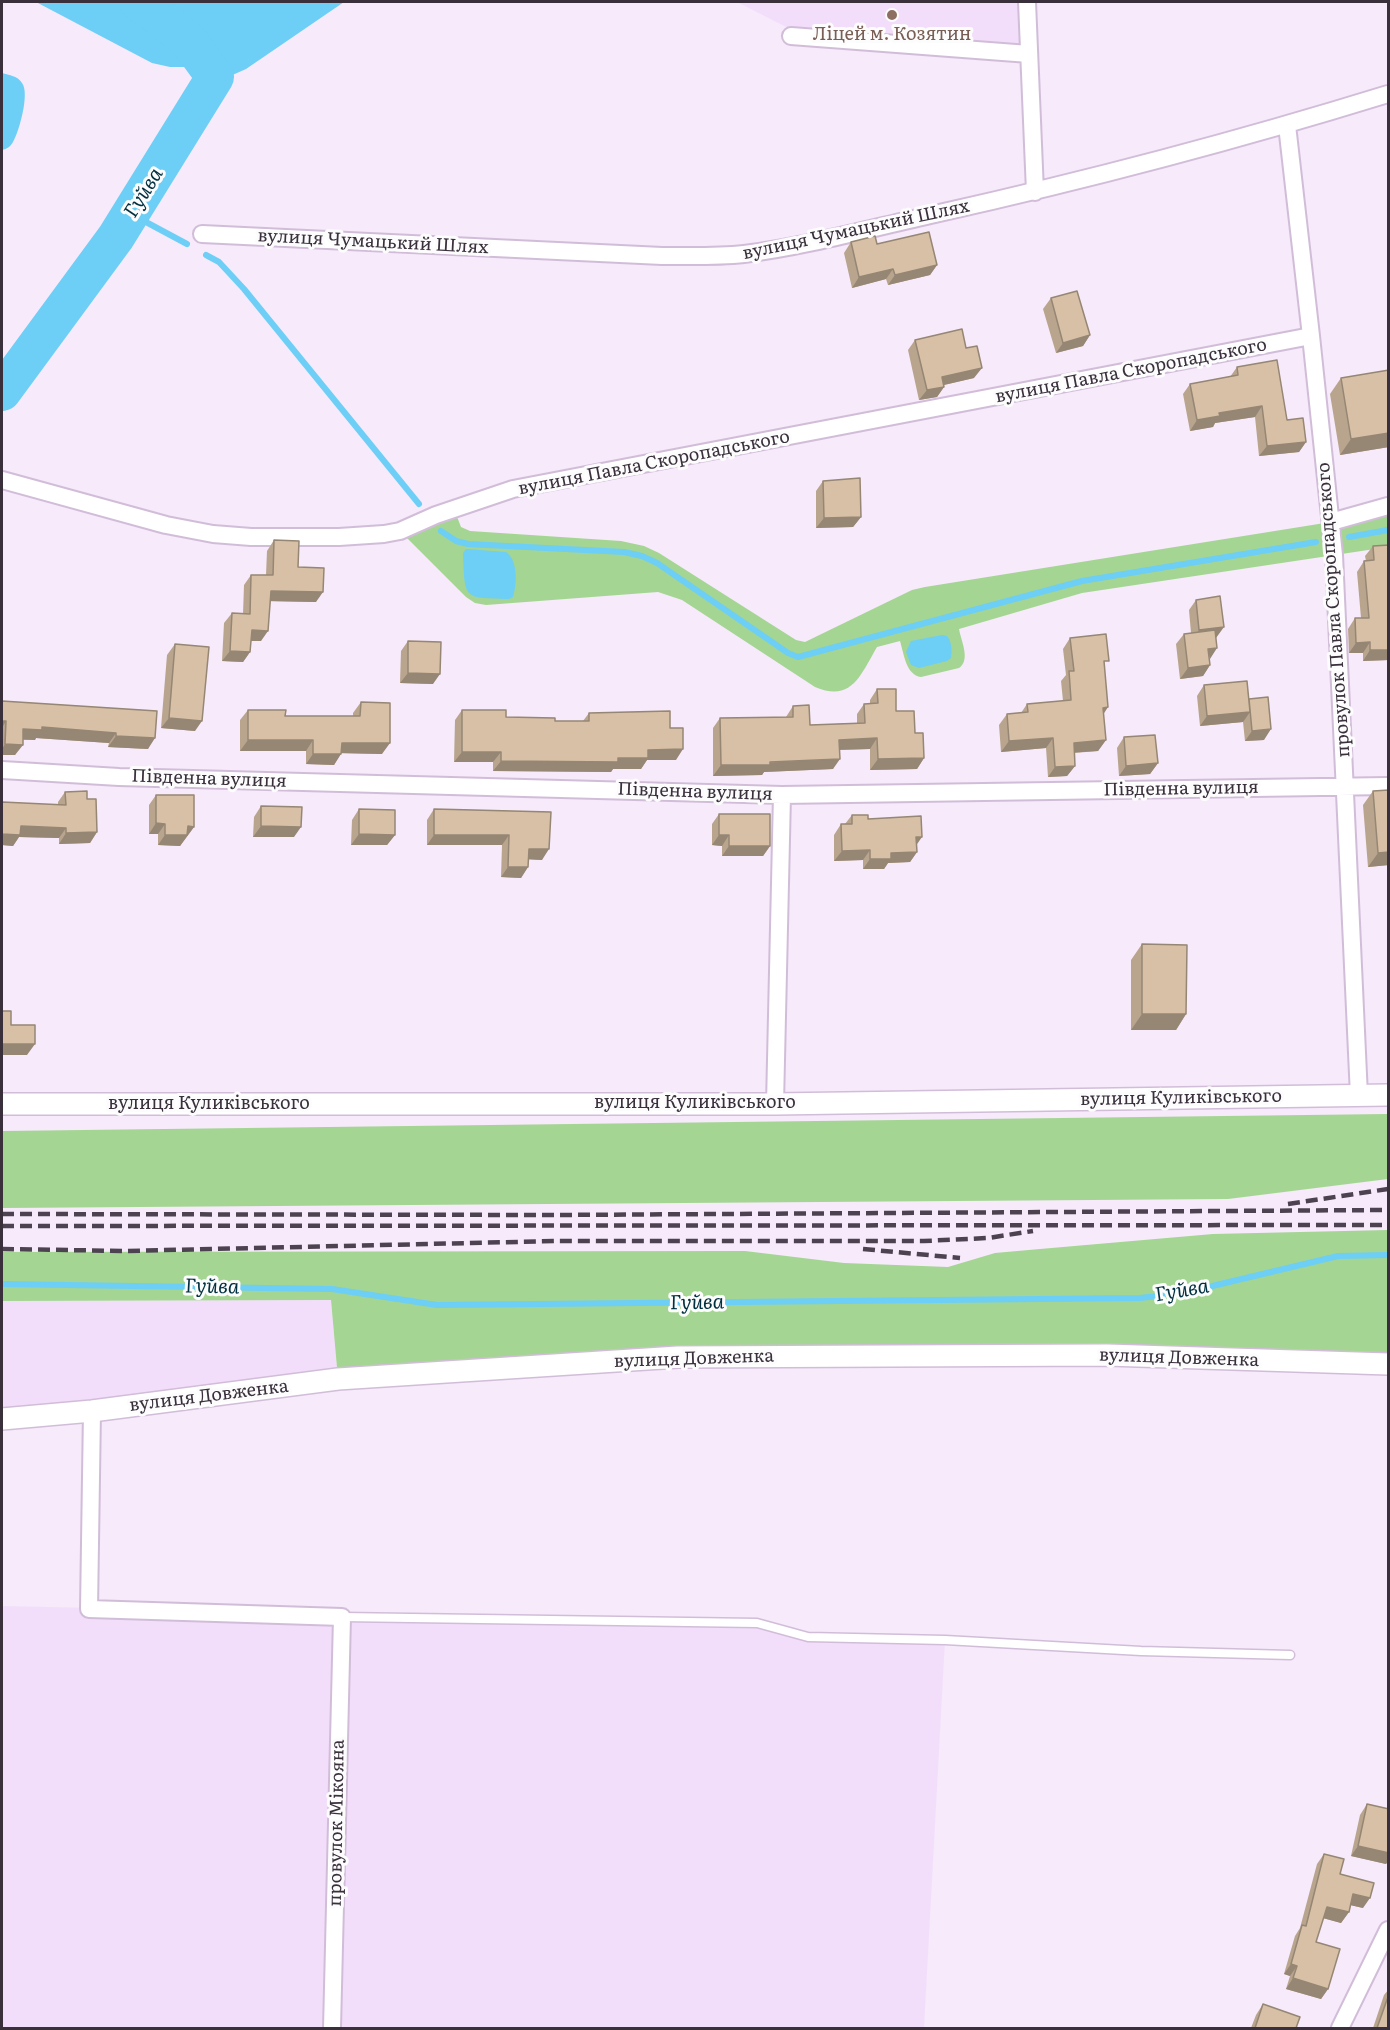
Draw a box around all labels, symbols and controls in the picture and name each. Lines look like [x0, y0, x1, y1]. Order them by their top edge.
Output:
marker: Ліцей м. Козятин [885, 8, 899, 22]
place label: Ліцей м. Козятин [813, 24, 971, 46]
water label: Гуйва [119, 164, 169, 222]
street label: вулиця Чумацький Шлях [741, 195, 971, 265]
street label: вулиця Чумацький Шлях [257, 225, 489, 259]
street label: вулиця Павла Скоропадського [993, 334, 1269, 408]
street label: вулиця Павла Скоропадського [516, 426, 792, 500]
street label: провулок Павла Скоропадського [1313, 462, 1355, 758]
street label: Південна вулиця [131, 765, 287, 793]
street label: Південна вулиця [1103, 777, 1259, 801]
street label: Південна вулиця [617, 778, 773, 806]
street label: вулиця Куликівського [1080, 1085, 1282, 1111]
street label: вулиця Куликівського [594, 1092, 796, 1114]
street label: вулиця Куликівського [108, 1093, 310, 1115]
water label: Гуйва [1153, 1274, 1211, 1308]
water label: Гуйва [185, 1275, 239, 1299]
water label: Гуйва [670, 1291, 724, 1315]
street label: вулиця Довженка [1099, 1344, 1259, 1372]
street label: вулиця Довженка [614, 1345, 774, 1373]
street label: вулиця Довженка [128, 1376, 290, 1416]
street label: провулок Мікояна [325, 1739, 349, 1907]

